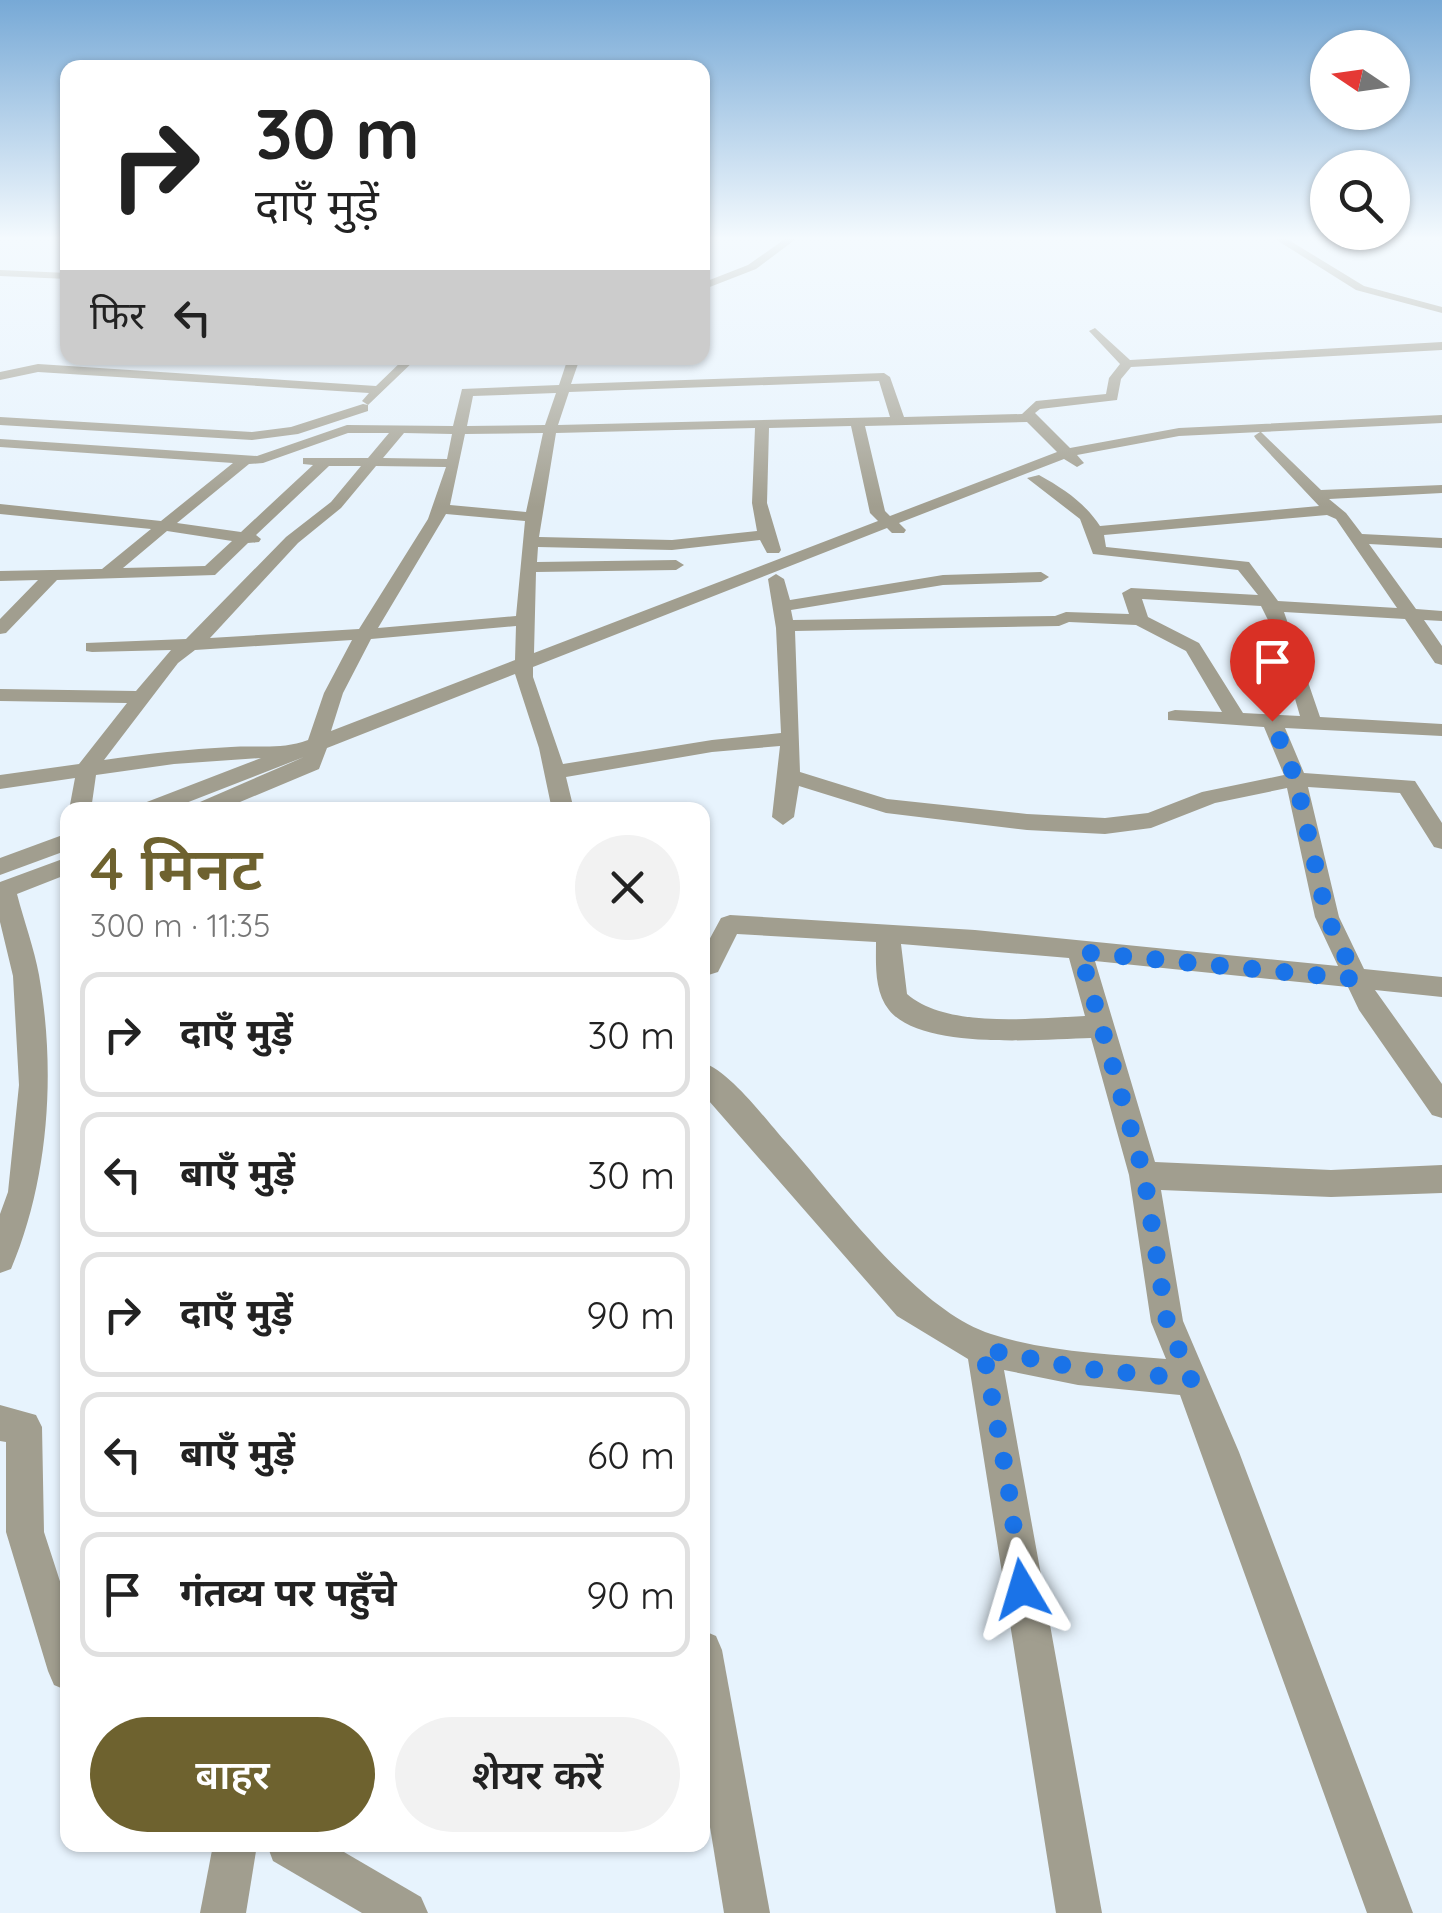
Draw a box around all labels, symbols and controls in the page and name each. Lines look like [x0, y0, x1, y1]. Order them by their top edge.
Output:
north arrow [1310, 30, 1410, 130]
map controls [1310, 30, 1410, 250]
text: 30 m [255, 89, 420, 177]
icon: right [90, 100, 220, 230]
button: search [1310, 150, 1410, 250]
text: दाएँ मुड़ें [255, 176, 379, 232]
icon: left [165, 290, 220, 345]
text: फिर [90, 291, 145, 339]
pin [1230, 619, 1315, 722]
icon: arrive [1245, 634, 1300, 689]
text: 4 मिनट [90, 830, 263, 905]
button: close [575, 835, 680, 940]
text: 300 m · 11:35 [90, 905, 270, 945]
icon: right [95, 1007, 150, 1062]
text: दाएँ मुड़ें [180, 1008, 293, 1056]
text: 30 m [587, 1011, 675, 1059]
icon: left [95, 1147, 150, 1202]
text: बाएँ मुड़ें [180, 1148, 295, 1196]
text: 30 m [587, 1151, 675, 1199]
icon: right [95, 1287, 150, 1342]
text: दाएँ मुड़ें [180, 1288, 293, 1336]
text: 90 m [586, 1291, 675, 1339]
icon: left [95, 1427, 150, 1482]
text: बाएँ मुड़ें [180, 1428, 295, 1476]
text: 60 m [587, 1431, 675, 1479]
position arrow [970, 1537, 1074, 1641]
icon: arrive [95, 1567, 150, 1622]
text: गंतव्य पर पहुँचे [180, 1568, 397, 1616]
text: 90 m [586, 1571, 675, 1619]
button: बाहर [90, 1717, 375, 1832]
button: शेयर करें [395, 1717, 680, 1832]

